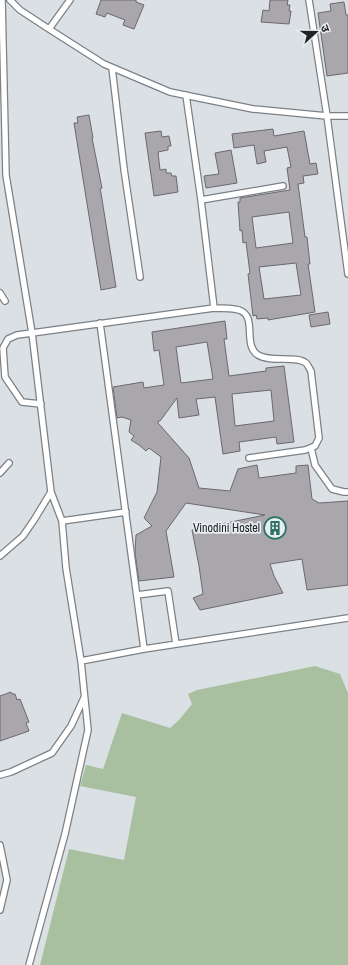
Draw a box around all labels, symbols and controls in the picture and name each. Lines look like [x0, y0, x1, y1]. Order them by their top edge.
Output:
north arrow [296, 12, 336, 52]
text: उ [318, 23, 333, 34]
building icon: Vinodini Hostel [262, 515, 288, 541]
place label: Vinodini Hostel [193, 520, 260, 536]

